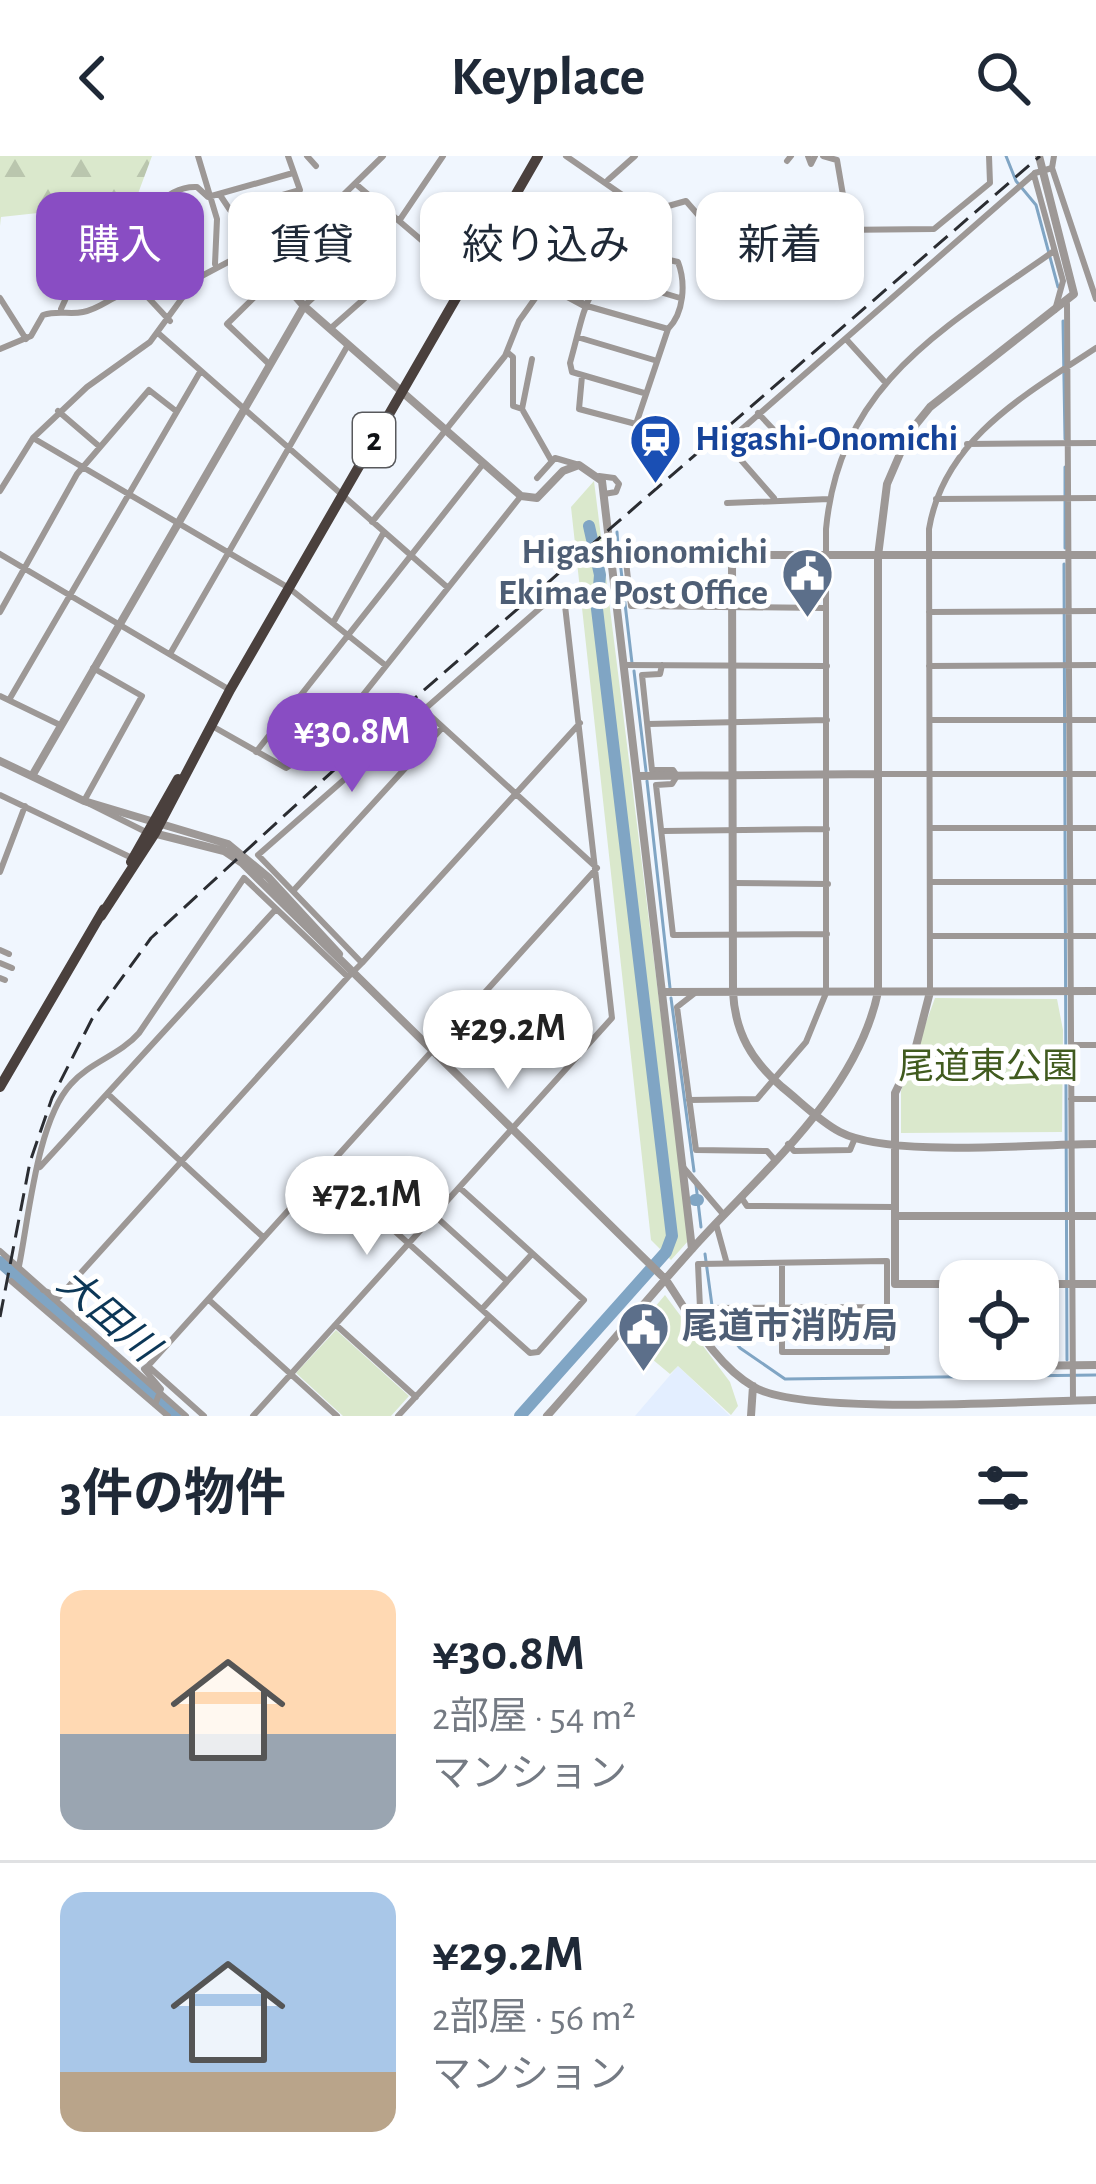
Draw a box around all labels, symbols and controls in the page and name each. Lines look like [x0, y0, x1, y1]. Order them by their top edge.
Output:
icon: back [60, 45, 126, 111]
icon: search [970, 45, 1036, 111]
text: Keyplace [451, 51, 645, 105]
chip: 購入 [36, 192, 204, 300]
chip: 賃貸 [228, 192, 396, 300]
chip: 絞り込み [420, 192, 672, 300]
chip: 新着 [696, 192, 864, 300]
station icon: Higashi-Onomichi [628, 411, 684, 485]
road number: 2 [353, 413, 395, 467]
place label: Higashi-Onomichi [695, 421, 958, 457]
place label: Higashionomichi Ekimae Post Office [498, 534, 768, 611]
public building icon: Higashionomichi Ekimae Post Office [779, 545, 835, 619]
pin: ¥30.8M [254, 693, 450, 795]
text: ¥30.8M [294, 712, 410, 751]
pin: ¥29.2M [410, 990, 606, 1092]
text: ¥29.2M [450, 1009, 566, 1048]
park label: 尾道東公園 [898, 1047, 1078, 1085]
pin: ¥72.1M [269, 1156, 465, 1258]
text: ¥72.1M [312, 1175, 422, 1214]
map controls [939, 1260, 1059, 1380]
button: locate [939, 1260, 1059, 1380]
water label: 大田川 [50, 1261, 168, 1372]
public building icon: 尾道市消防局 [615, 1299, 671, 1373]
place label: 尾道市消防局 [682, 1307, 898, 1345]
icon: filters [970, 1455, 1036, 1521]
text: 3件の物件 [60, 1469, 286, 1520]
text: ¥30.8M [432, 1628, 585, 1679]
icon: home [156, 1638, 300, 1782]
text: 2部屋 · 54 m² [432, 1698, 636, 1737]
text: マンション [432, 1755, 627, 1794]
text: ¥29.2M [432, 1929, 584, 1980]
icon: home [156, 1940, 300, 2084]
text: 2部屋 · 56 m² [432, 1999, 635, 2038]
text: マンション [432, 2056, 627, 2095]

